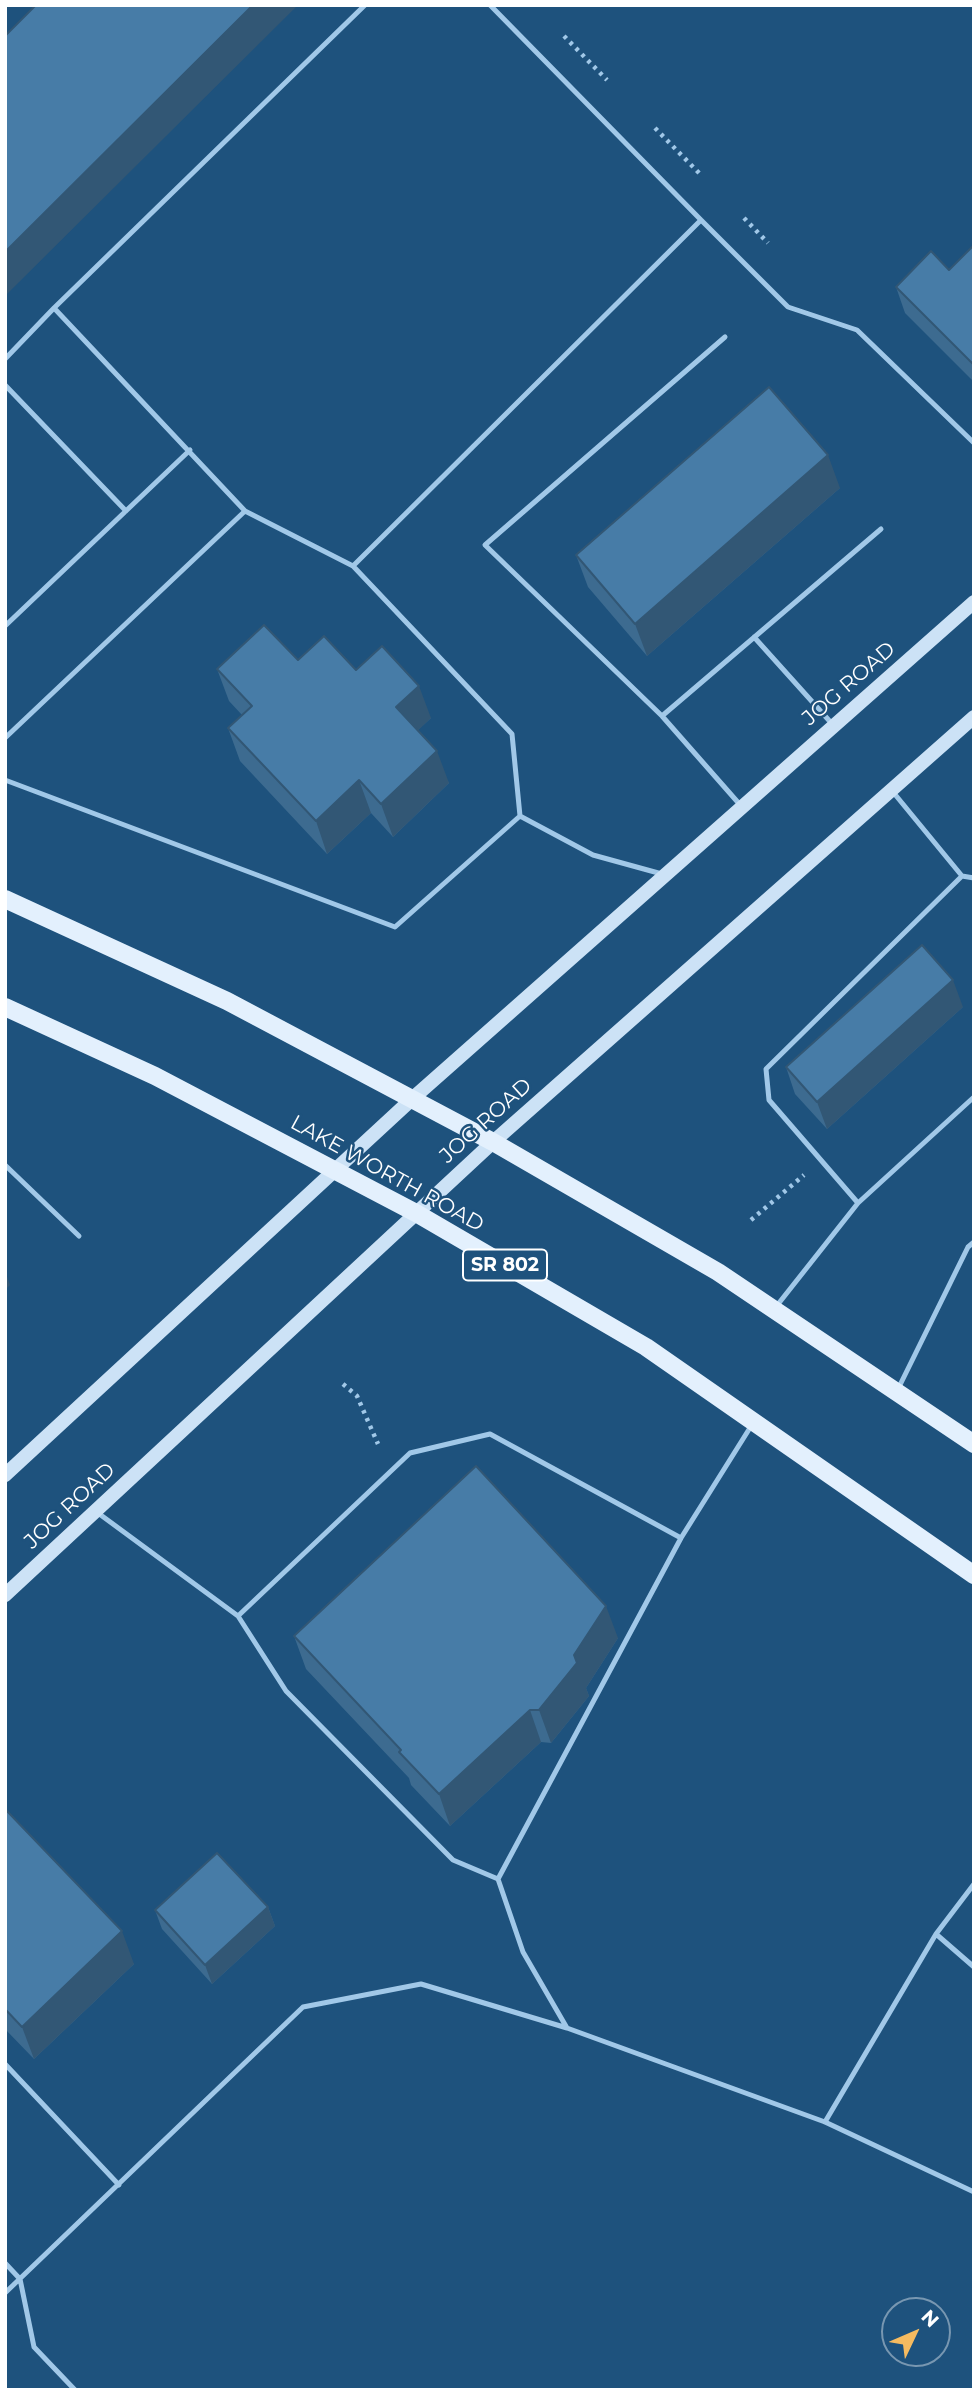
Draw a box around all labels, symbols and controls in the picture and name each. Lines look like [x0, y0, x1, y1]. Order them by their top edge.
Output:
street label: JOG ROAD [797, 637, 901, 731]
street label: JOG ROAD [435, 1073, 537, 1169]
street label: LAKE WORTH ROAD [286, 1110, 488, 1238]
road number: SR 802 [463, 1250, 547, 1280]
street label: JOG ROAD [19, 1458, 121, 1554]
north arrow [881, 2297, 951, 2367]
text: N [916, 2305, 944, 2332]

